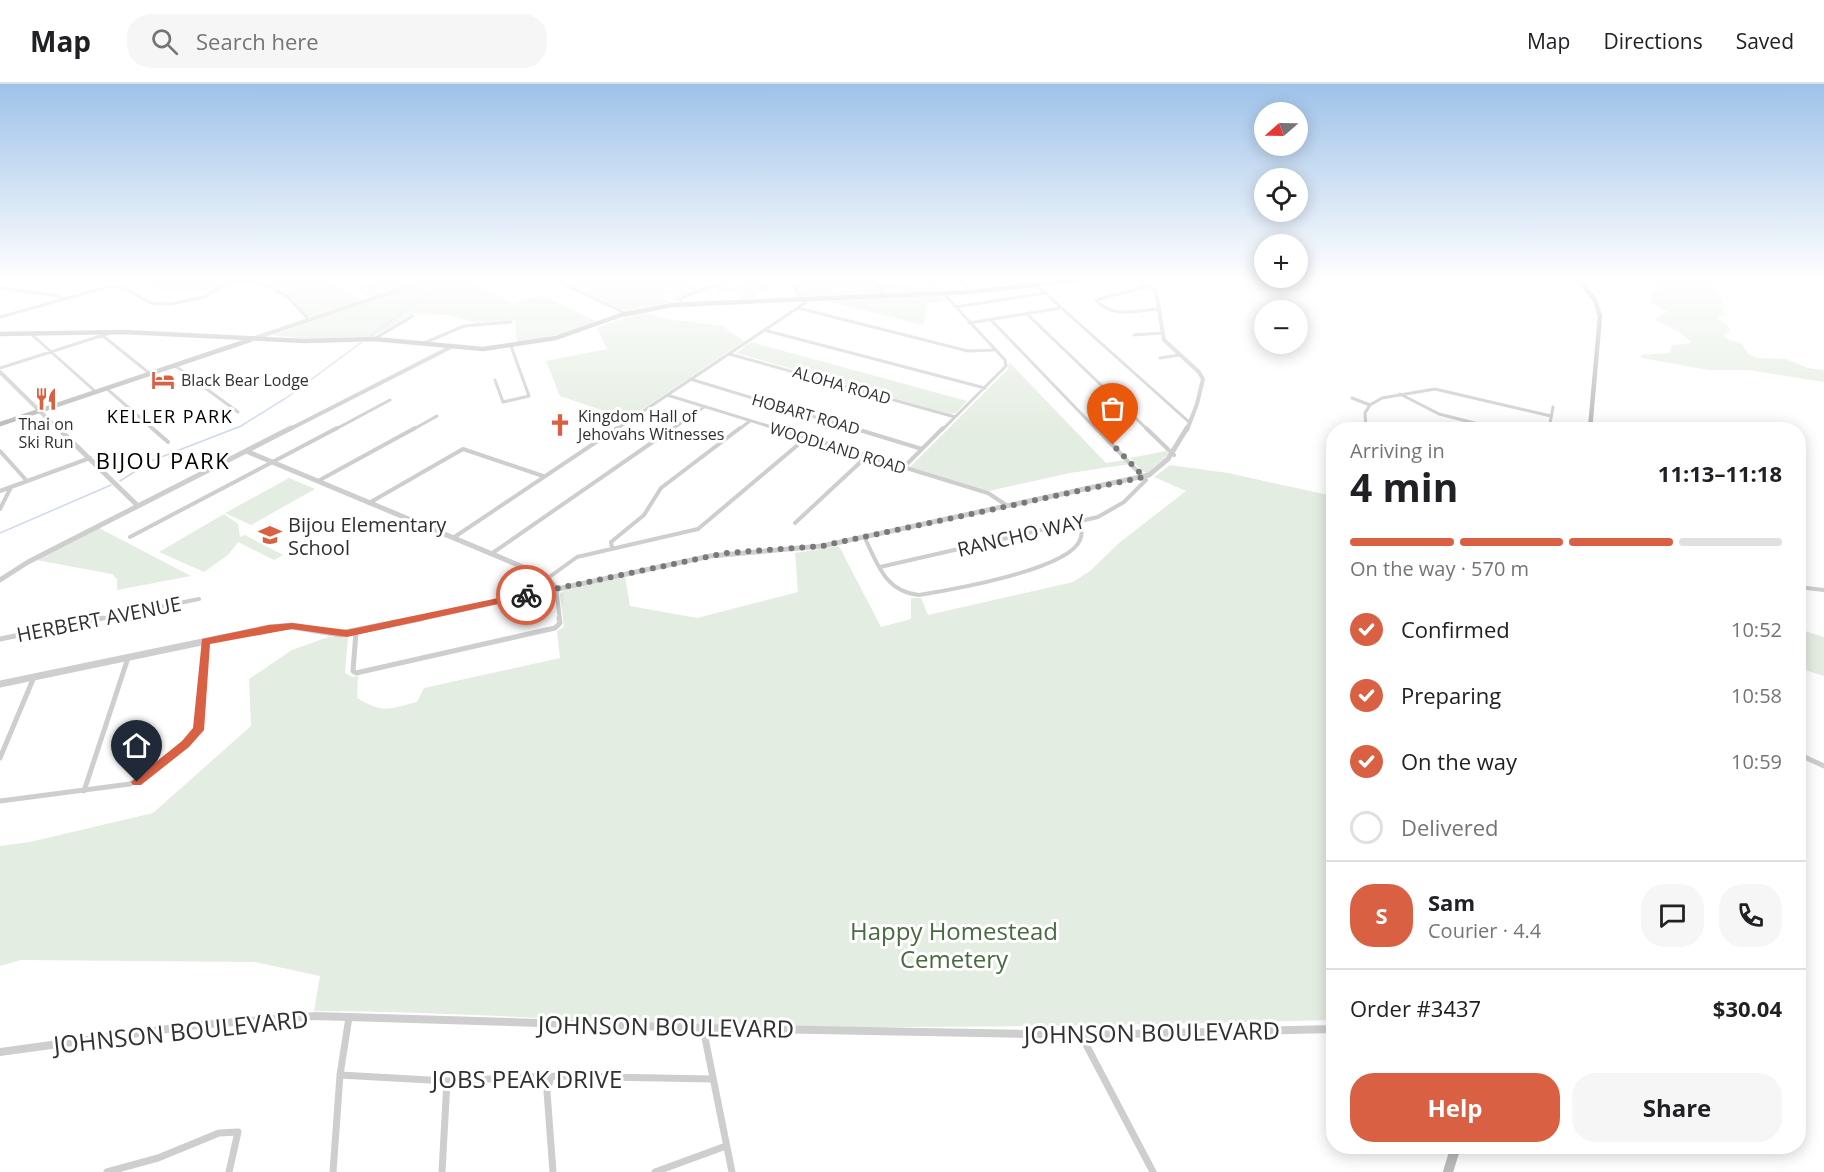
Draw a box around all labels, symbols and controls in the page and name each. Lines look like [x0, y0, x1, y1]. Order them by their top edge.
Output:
search box [127, 14, 547, 68]
text: Map [30, 22, 91, 60]
icon: search [148, 25, 181, 58]
text: Search here [196, 26, 319, 56]
text: Map [1527, 27, 1570, 55]
text: Directions [1603, 27, 1703, 55]
text: Saved [1736, 27, 1794, 55]
north arrow [1254, 102, 1308, 156]
map controls [1254, 102, 1308, 354]
button: locate [1254, 168, 1308, 222]
button: + [1254, 234, 1308, 288]
button: − [1254, 300, 1308, 354]
street label: ALOHA ROAD [790, 361, 894, 409]
hotel icon: Black Bear Lodge [150, 367, 176, 393]
place label: Black Bear Lodge [181, 369, 309, 391]
pin [1087, 383, 1138, 445]
restaurant icon: Thai on Ski Run [33, 386, 59, 412]
street label: HOBART ROAD [749, 388, 863, 440]
icon: bag [1096, 392, 1129, 425]
district label: KELLER PARK [107, 404, 233, 428]
place label: Kingdom Hall of Jehovahs Witnesses [576, 405, 724, 445]
church icon: Kingdom Hall of Jehovahs Witnesses [547, 412, 573, 438]
place label: Thai on Ski Run [18, 413, 74, 453]
street label: WOODLAND ROAD [767, 417, 909, 479]
text: Arriving in [1350, 437, 1445, 464]
district label: BIJOU PARK [96, 445, 230, 475]
text: 11:13–11:18 [1658, 458, 1782, 488]
text: 4 min [1350, 460, 1458, 513]
street label: RANCHO WAY [954, 507, 1088, 563]
place label: Bijou Elementary School [288, 511, 447, 561]
school or university icon: Bijou Elementary School [257, 522, 283, 548]
text: On the way · 570 m [1350, 555, 1529, 582]
courier [496, 565, 556, 625]
icon: bike [510, 579, 543, 612]
street label: HERBERT AVENUE [14, 590, 184, 648]
icon: check [1350, 613, 1383, 646]
text: Confirmed [1401, 614, 1510, 644]
text: 10:52 [1731, 616, 1782, 643]
icon: check [1350, 679, 1383, 712]
text: Preparing [1401, 680, 1501, 710]
text: 10:58 [1731, 682, 1782, 709]
pin [111, 720, 162, 782]
icon: home [120, 729, 153, 762]
icon: check [1350, 745, 1383, 778]
text: On the way [1401, 746, 1517, 776]
text: 10:59 [1731, 748, 1782, 775]
text: Delivered [1401, 812, 1499, 842]
button: chat [1641, 884, 1704, 947]
button: phone [1719, 884, 1782, 947]
text: Sam [1428, 887, 1475, 917]
text: S [1375, 900, 1388, 930]
park label: Happy Homestead Cemetery [850, 914, 1058, 975]
text: Courier · 4.4 [1428, 917, 1541, 944]
text: Order #3437 [1350, 993, 1481, 1023]
text: $30.04 [1713, 993, 1782, 1023]
street label: JOHNSON BOULEVARD [50, 1001, 310, 1061]
street label: JOHNSON BOULEVARD [536, 1007, 794, 1045]
street label: JOHNSON BOULEVARD [1022, 1013, 1280, 1051]
street label: JOBS PEAK DRIVE [430, 1062, 622, 1095]
button: Help [1350, 1073, 1560, 1142]
button: Share [1572, 1073, 1782, 1142]

